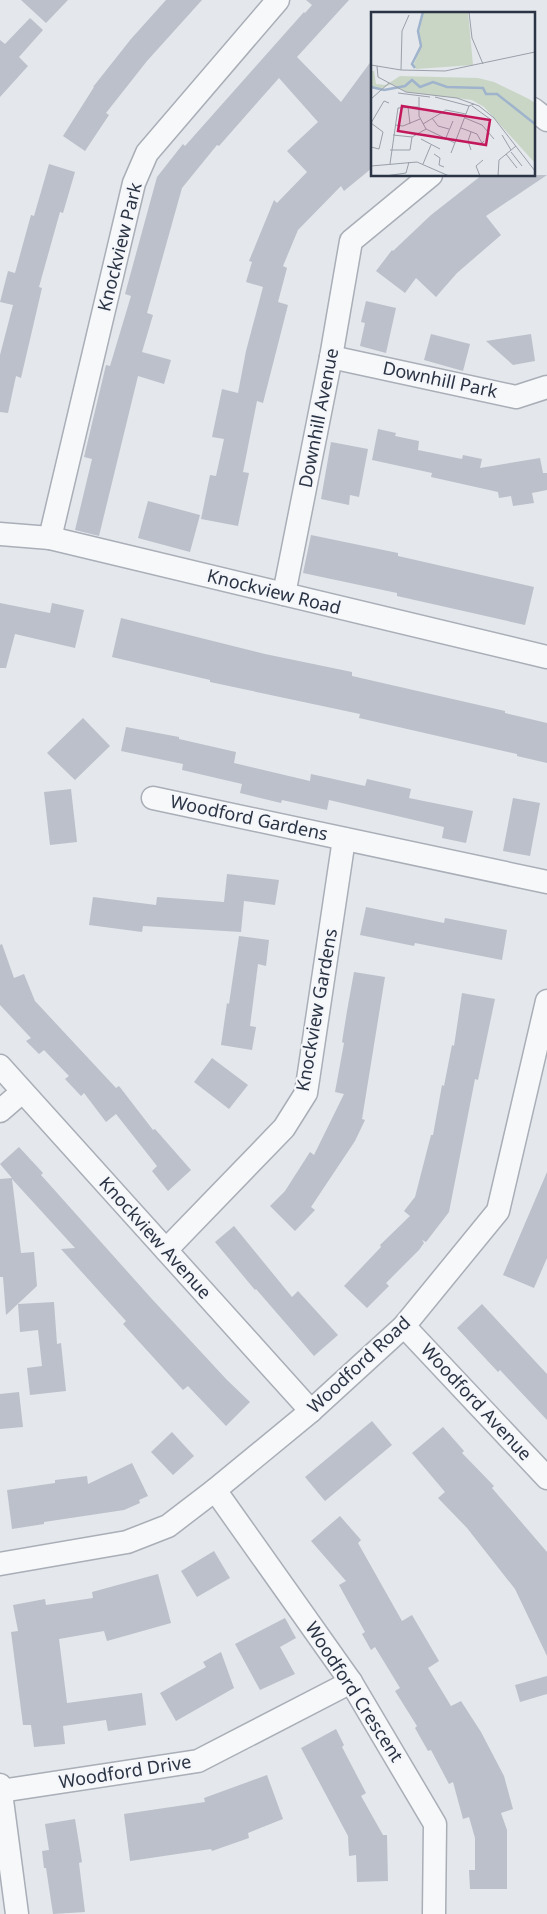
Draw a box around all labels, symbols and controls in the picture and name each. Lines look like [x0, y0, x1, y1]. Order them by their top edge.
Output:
inset map [371, 12, 534, 176]
street label: Knockview Park [91, 180, 147, 314]
street label: Downhill Avenue [293, 346, 343, 490]
street label: Downhill Park [381, 355, 500, 403]
street label: Knockview Road [205, 563, 344, 619]
street label: Woodford Gardens [168, 789, 330, 845]
street label: Knockview Gardens [290, 926, 342, 1093]
street label: Knockview Avenue [94, 1171, 217, 1304]
street label: Woodford Road [302, 1310, 415, 1418]
street label: Woodford Avenue [416, 1337, 537, 1465]
street label: Woodford Crescent [300, 1617, 410, 1767]
street label: Woodford Drive [57, 1749, 193, 1793]

